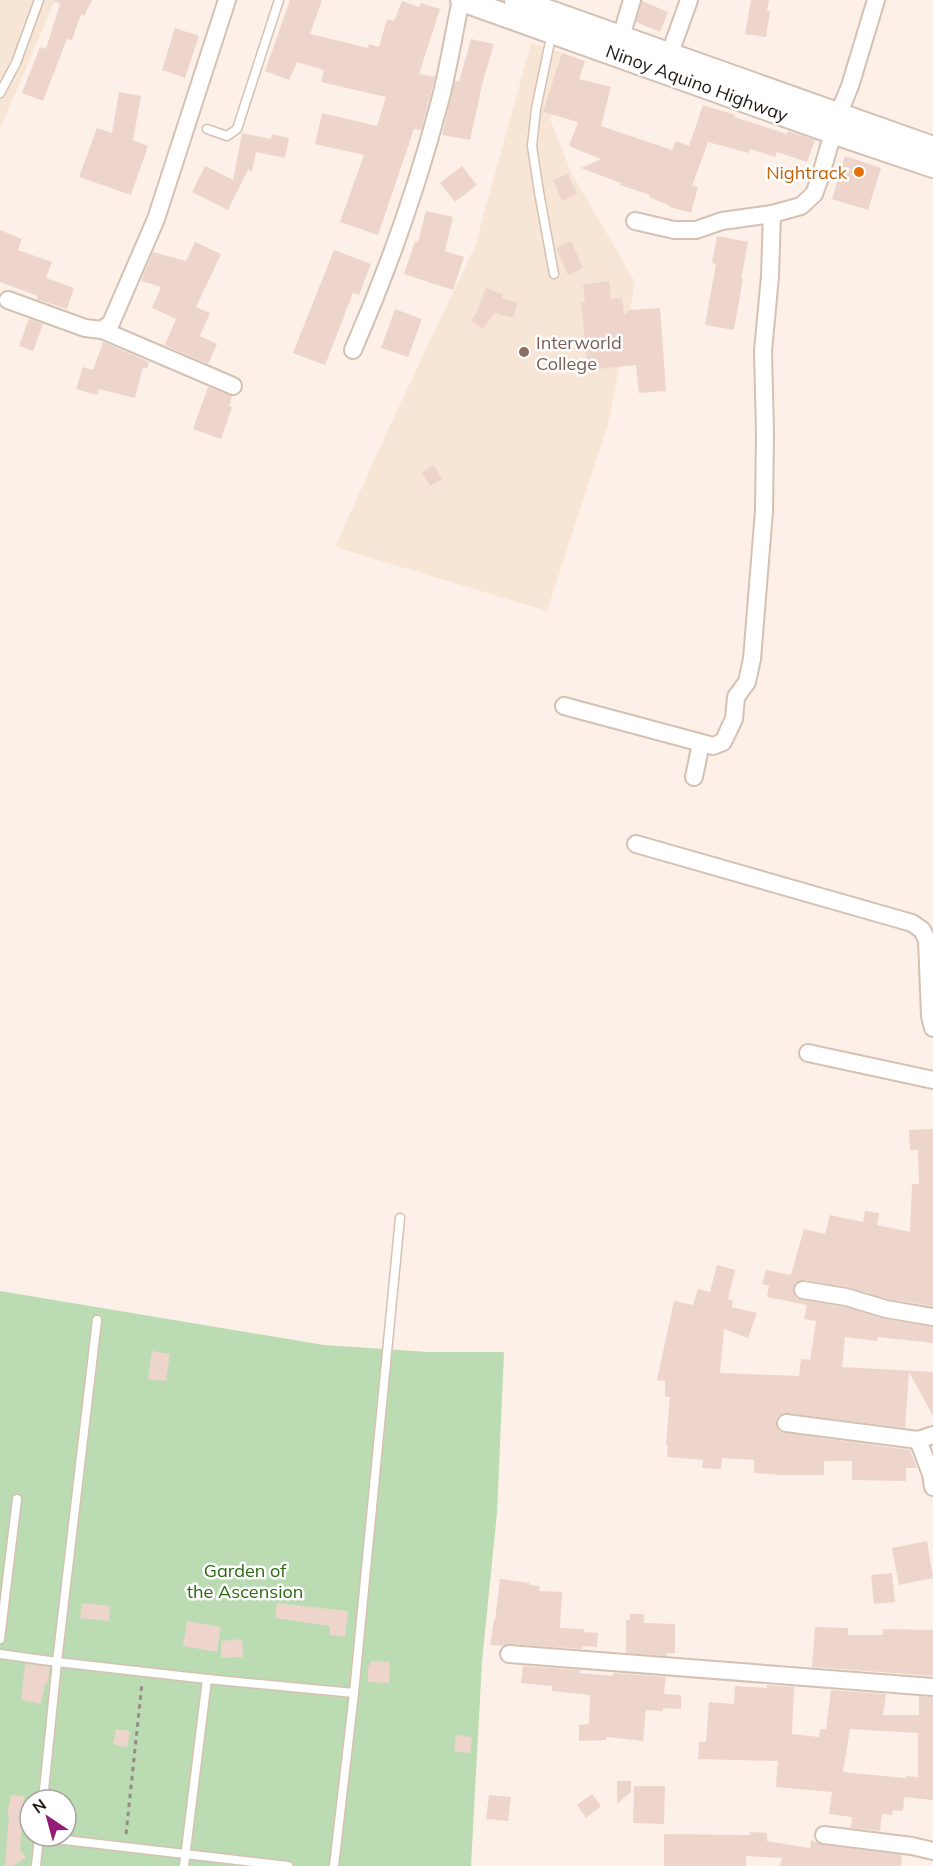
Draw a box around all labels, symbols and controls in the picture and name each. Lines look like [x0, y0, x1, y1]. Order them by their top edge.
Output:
street label: Ninoy Aquino Highway [603, 39, 792, 127]
place label: Nightrack [766, 161, 848, 184]
marker: Nightrack [852, 165, 866, 179]
place label: Interworld College [536, 331, 622, 375]
marker: Interworld College [517, 345, 531, 359]
park label: Garden of the Ascension [187, 1559, 303, 1603]
north arrow [18, 1788, 78, 1848]
text: N [28, 1794, 50, 1818]

